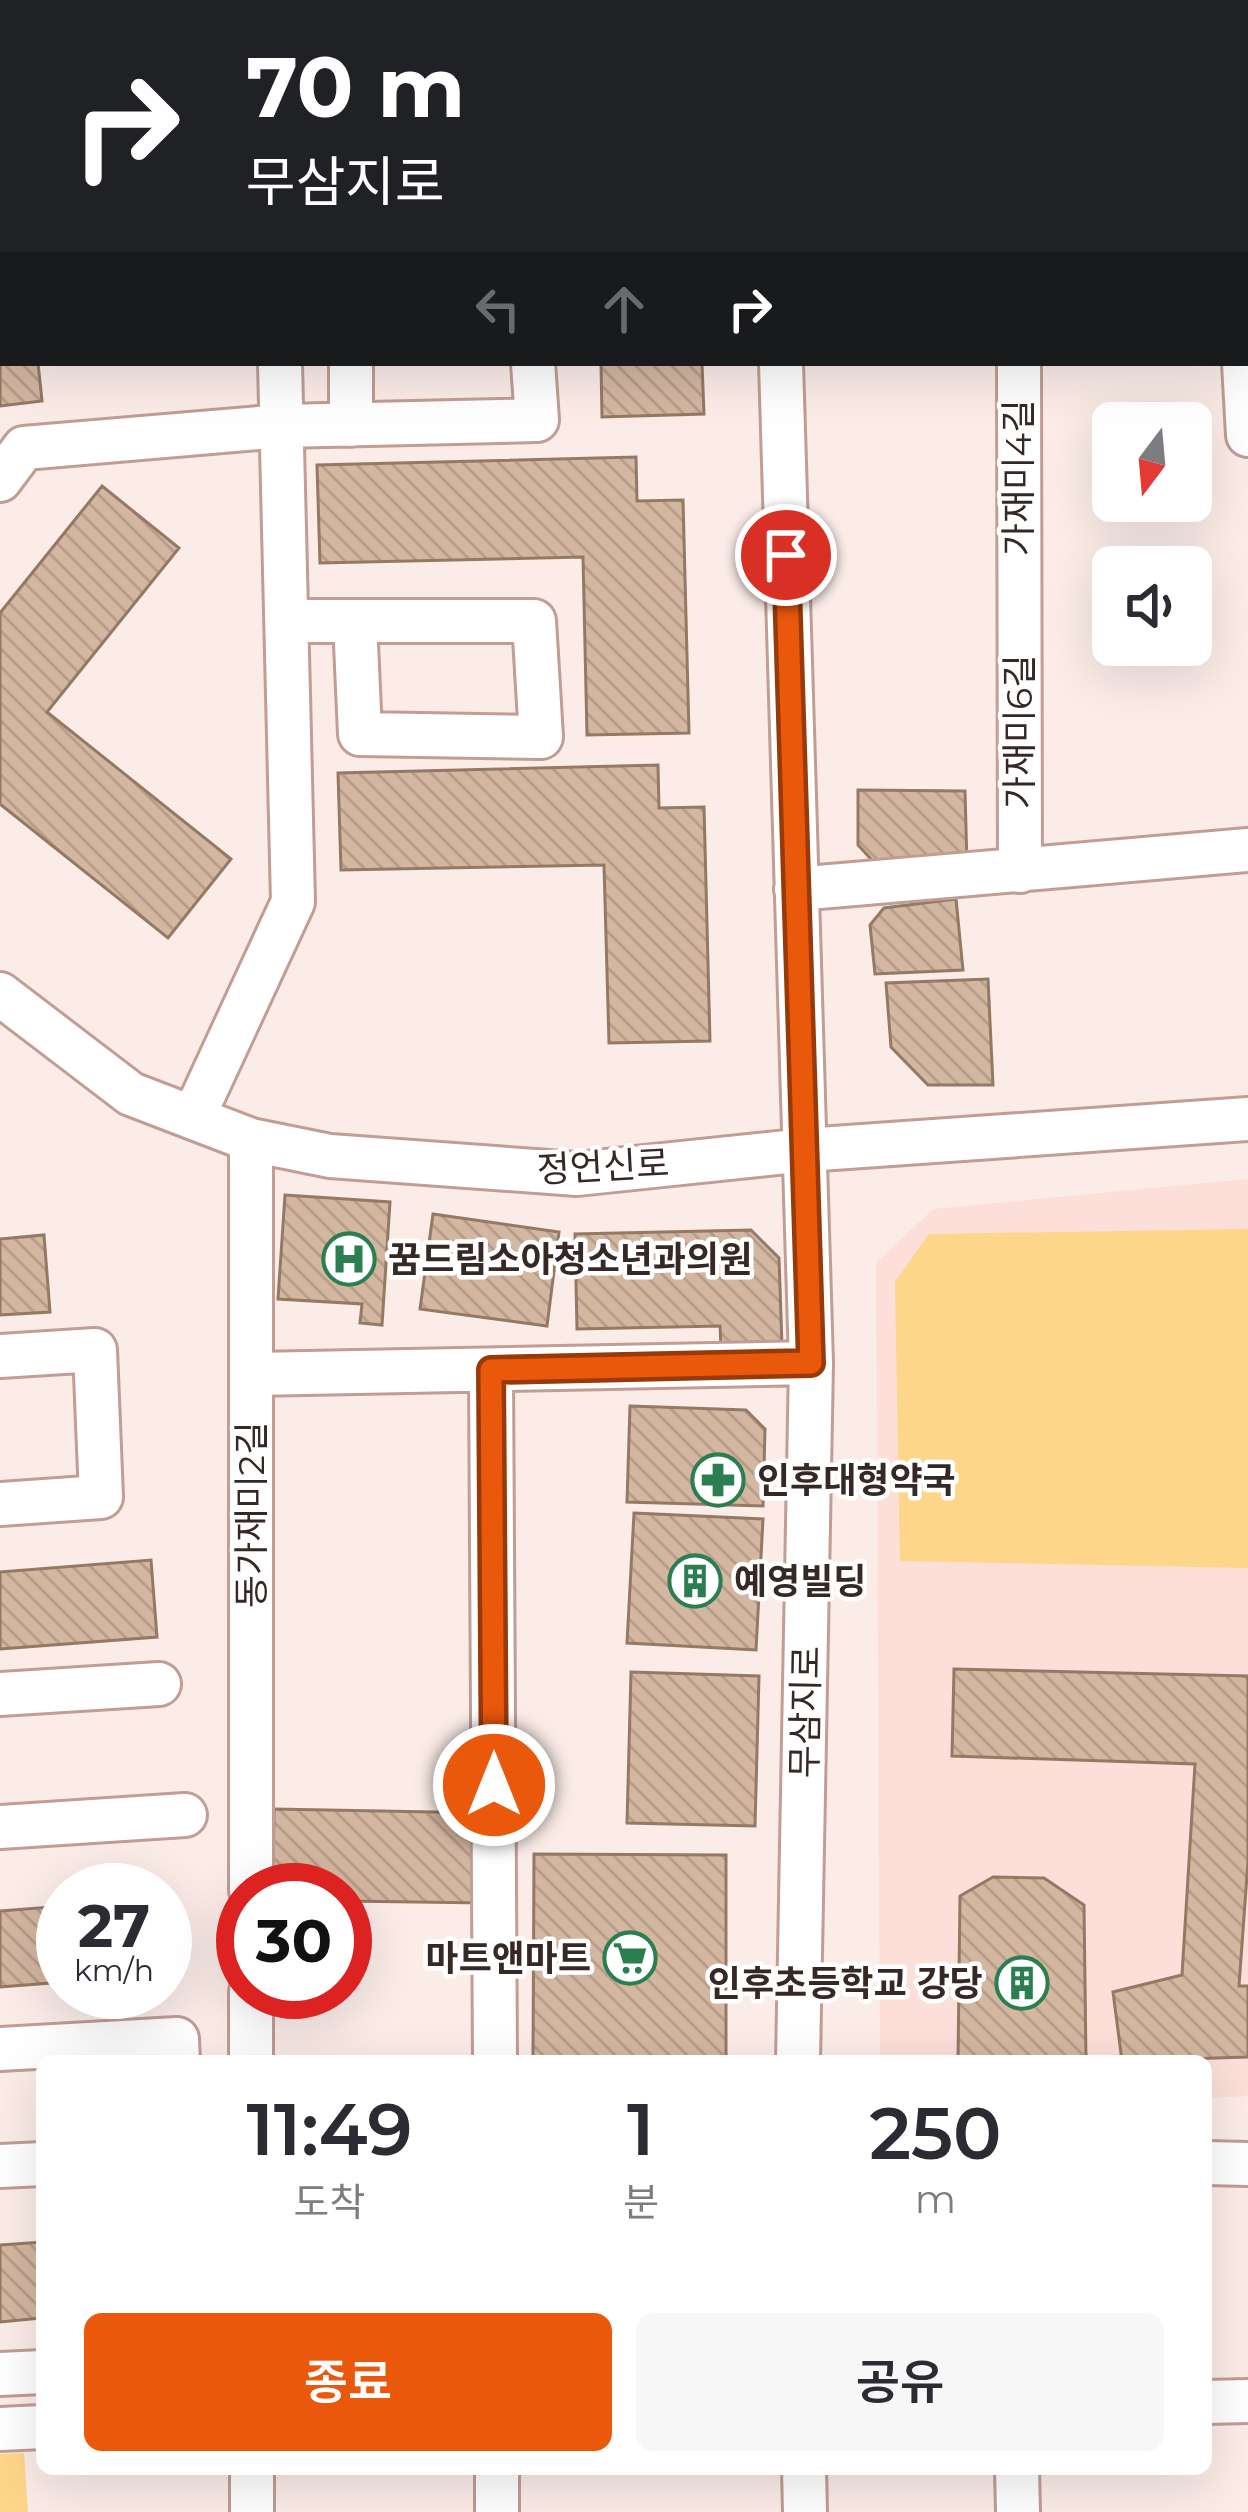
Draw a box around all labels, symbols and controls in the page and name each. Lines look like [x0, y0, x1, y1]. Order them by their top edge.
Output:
text: 70 m [246, 36, 465, 138]
icon: right [48, 48, 204, 204]
text: 무삼지로 [246, 149, 445, 215]
icon: left [465, 276, 531, 342]
icon: ahead [591, 276, 657, 342]
icon: right [717, 276, 783, 342]
street label: 가재미4길 [996, 400, 1040, 556]
north arrow [1092, 402, 1212, 522]
map controls [1092, 402, 1212, 666]
pin [735, 504, 837, 606]
icon: arrive [753, 522, 819, 588]
button: sound [1092, 546, 1212, 666]
street label: 가재미6길 [997, 655, 1041, 809]
street label: 정언신로 [536, 1141, 670, 1191]
hospital icon: 꿈드림소아청소년과의원 [321, 1231, 377, 1287]
place label: 꿈드림소아청소년과의원 [388, 1237, 752, 1281]
street label: 동가재미2길 [229, 1422, 273, 1608]
pharmacy icon: 인후대형약국 [690, 1452, 746, 1508]
place label: 인후대형약국 [757, 1458, 956, 1502]
building icon: 예영빌딩 [667, 1553, 723, 1609]
place label: 예영빌딩 [734, 1559, 866, 1603]
street label: 무삼지로 [782, 1645, 828, 1779]
position arrow [431, 1722, 557, 1848]
speed limit sign: 30 [216, 1863, 372, 2019]
text: 27 [78, 1889, 150, 1962]
supermarket icon: 마트앤마트 [602, 1930, 658, 1986]
place label: 마트앤마트 [425, 1936, 591, 1980]
text: km/h [74, 1952, 154, 1989]
building icon: 인후초등학교 강당 [994, 1955, 1050, 2011]
place label: 인후초등학교 강당 [708, 1961, 983, 2005]
text: 11:49 [246, 2085, 412, 2173]
text: 1 [627, 2085, 655, 2173]
text: 250 [869, 2089, 1002, 2177]
text: m [915, 2175, 956, 2223]
text: 도착 [294, 2178, 365, 2226]
text: 분 [623, 2178, 659, 2226]
button: 종료 [84, 2313, 612, 2451]
button: 공유 [636, 2313, 1164, 2451]

